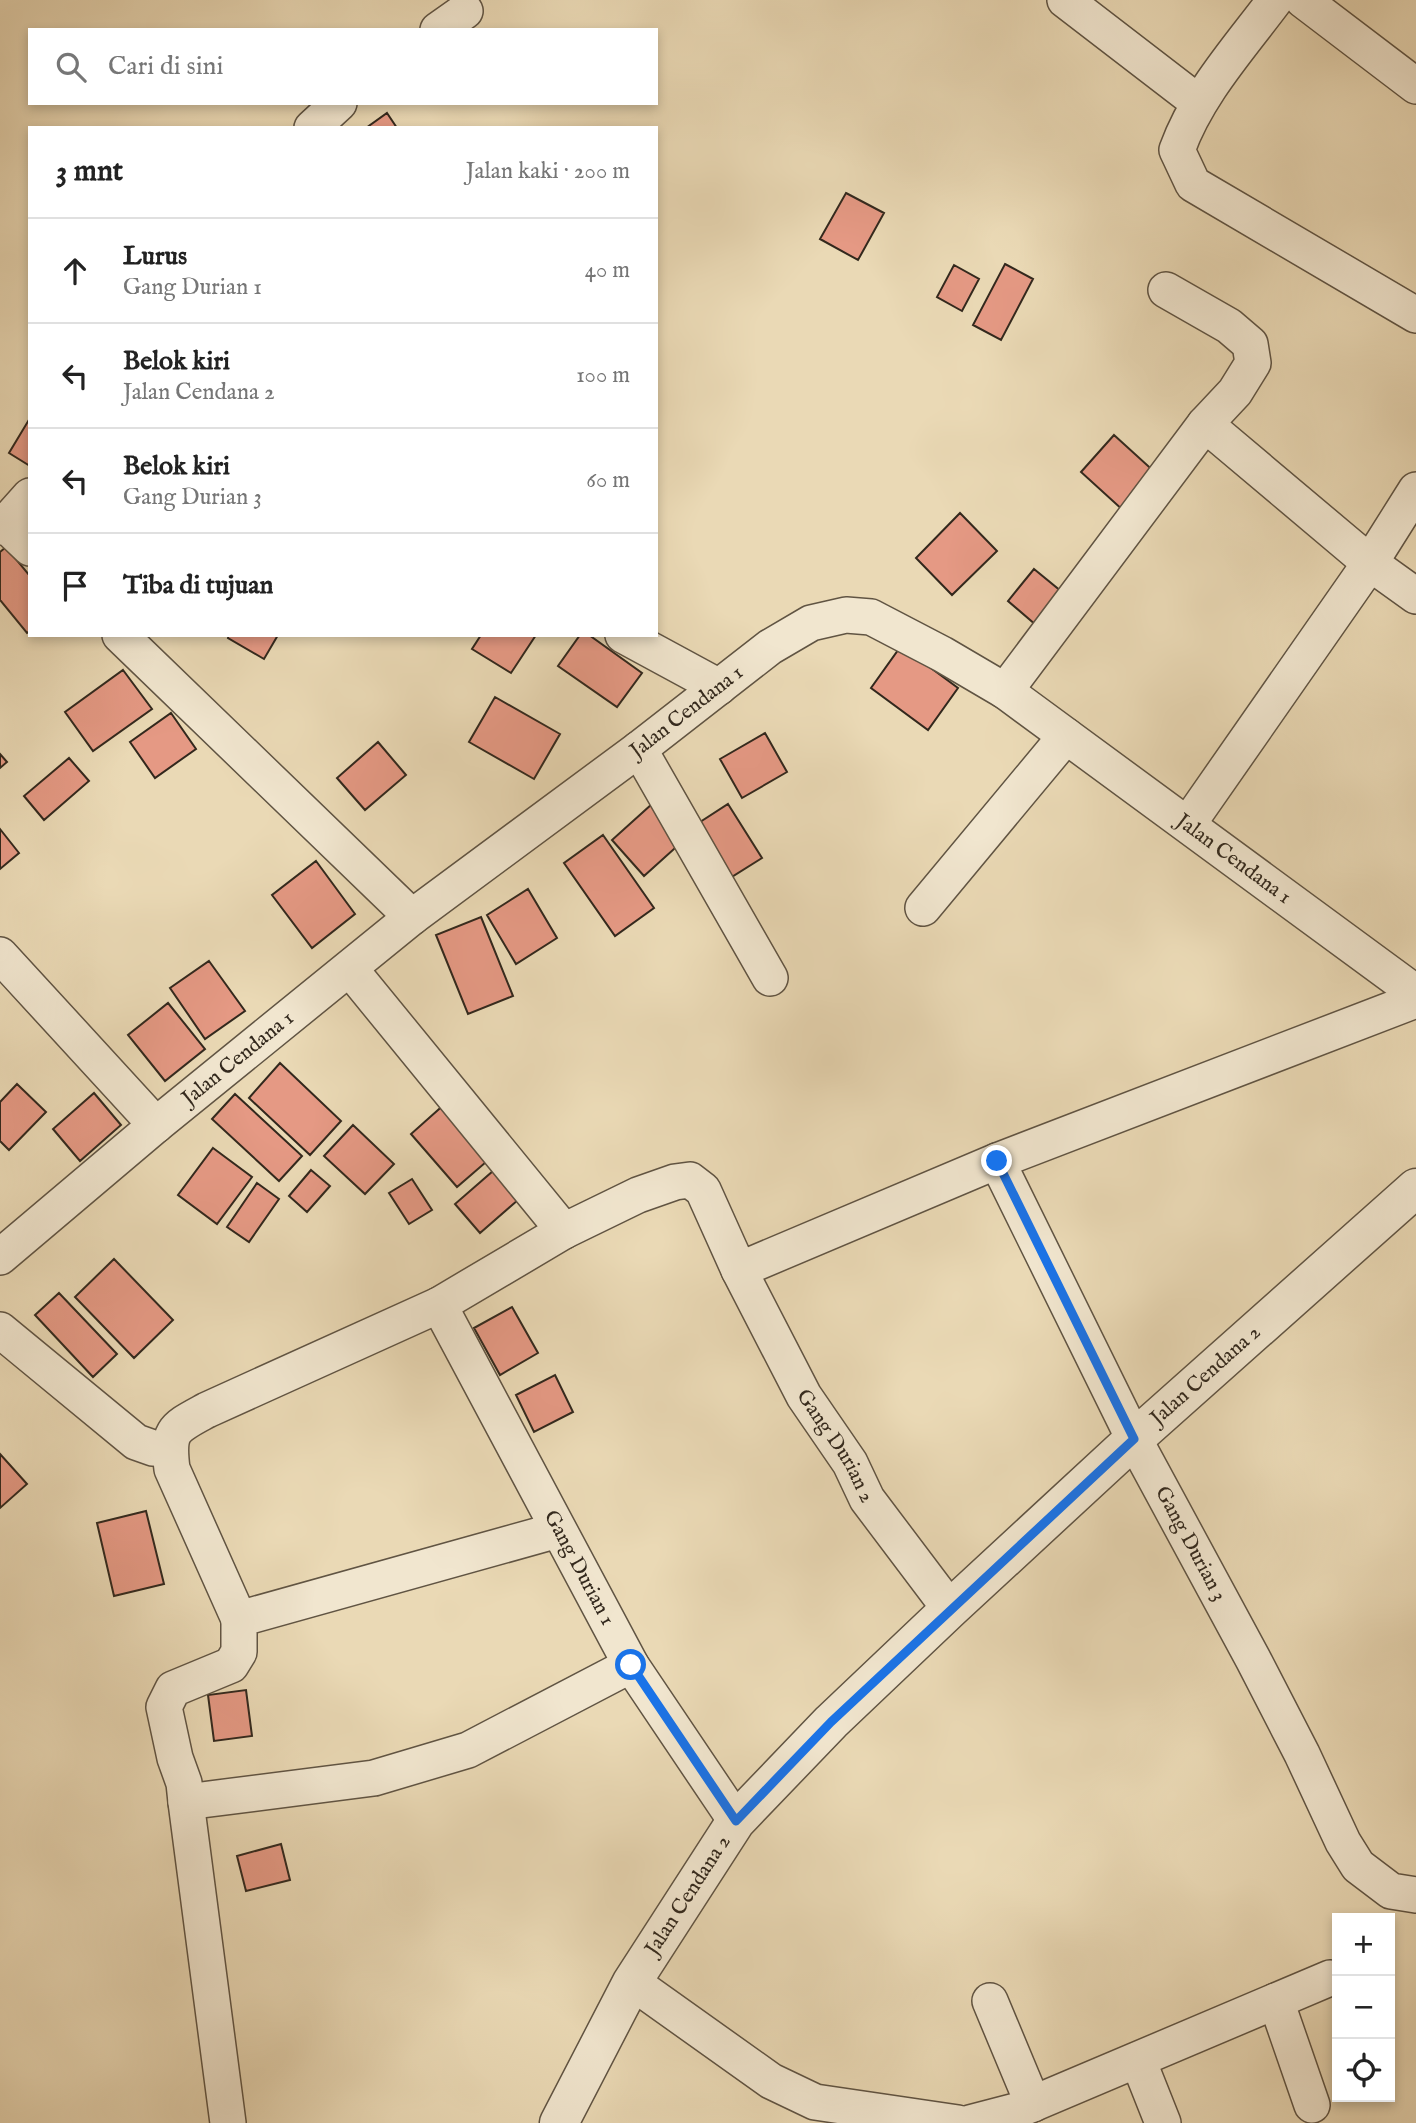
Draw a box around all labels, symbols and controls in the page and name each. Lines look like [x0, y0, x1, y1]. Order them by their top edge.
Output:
search box [28, 28, 658, 105]
icon: search [52, 48, 90, 86]
text: Cari di sini [108, 50, 223, 83]
text: 3 mnt [56, 153, 123, 191]
text: Jalan kaki · 200 m [466, 157, 630, 186]
text: Lurus [123, 240, 187, 273]
icon: ahead [56, 252, 94, 290]
text: 40 m [585, 256, 630, 285]
text: Gang Durian 1 [123, 273, 262, 302]
text: Belok kiri [123, 345, 230, 378]
icon: left [56, 357, 94, 395]
text: 100 m [576, 361, 630, 390]
text: Jalan Cendana 2 [123, 378, 275, 407]
text: Belok kiri [123, 450, 230, 483]
icon: left [56, 462, 94, 500]
text: 60 m [586, 466, 630, 495]
text: Gang Durian 3 [123, 483, 262, 512]
icon: arrive [56, 567, 94, 605]
text: Tiba di tujuan [123, 569, 273, 602]
street label: Jalan Cendana 1 [623, 659, 749, 766]
street label: Jalan Cendana 1 [1169, 807, 1297, 910]
street label: Jalan Cendana 1 [175, 1005, 299, 1113]
route end [981, 1145, 1012, 1176]
street label: Jalan Cendana 2 [1143, 1319, 1266, 1433]
street label: Gang Durian 2 [790, 1384, 880, 1507]
street label: Gang Durian 3 [1149, 1482, 1233, 1606]
street label: Gang Durian 1 [538, 1506, 621, 1630]
route start [615, 1649, 646, 1680]
street label: Jalan Cendana 2 [638, 1830, 737, 1963]
map controls [1332, 1913, 1395, 2102]
button: + [1332, 1913, 1395, 1976]
button: − [1332, 1976, 1395, 2039]
button: locate [1332, 2039, 1395, 2102]

